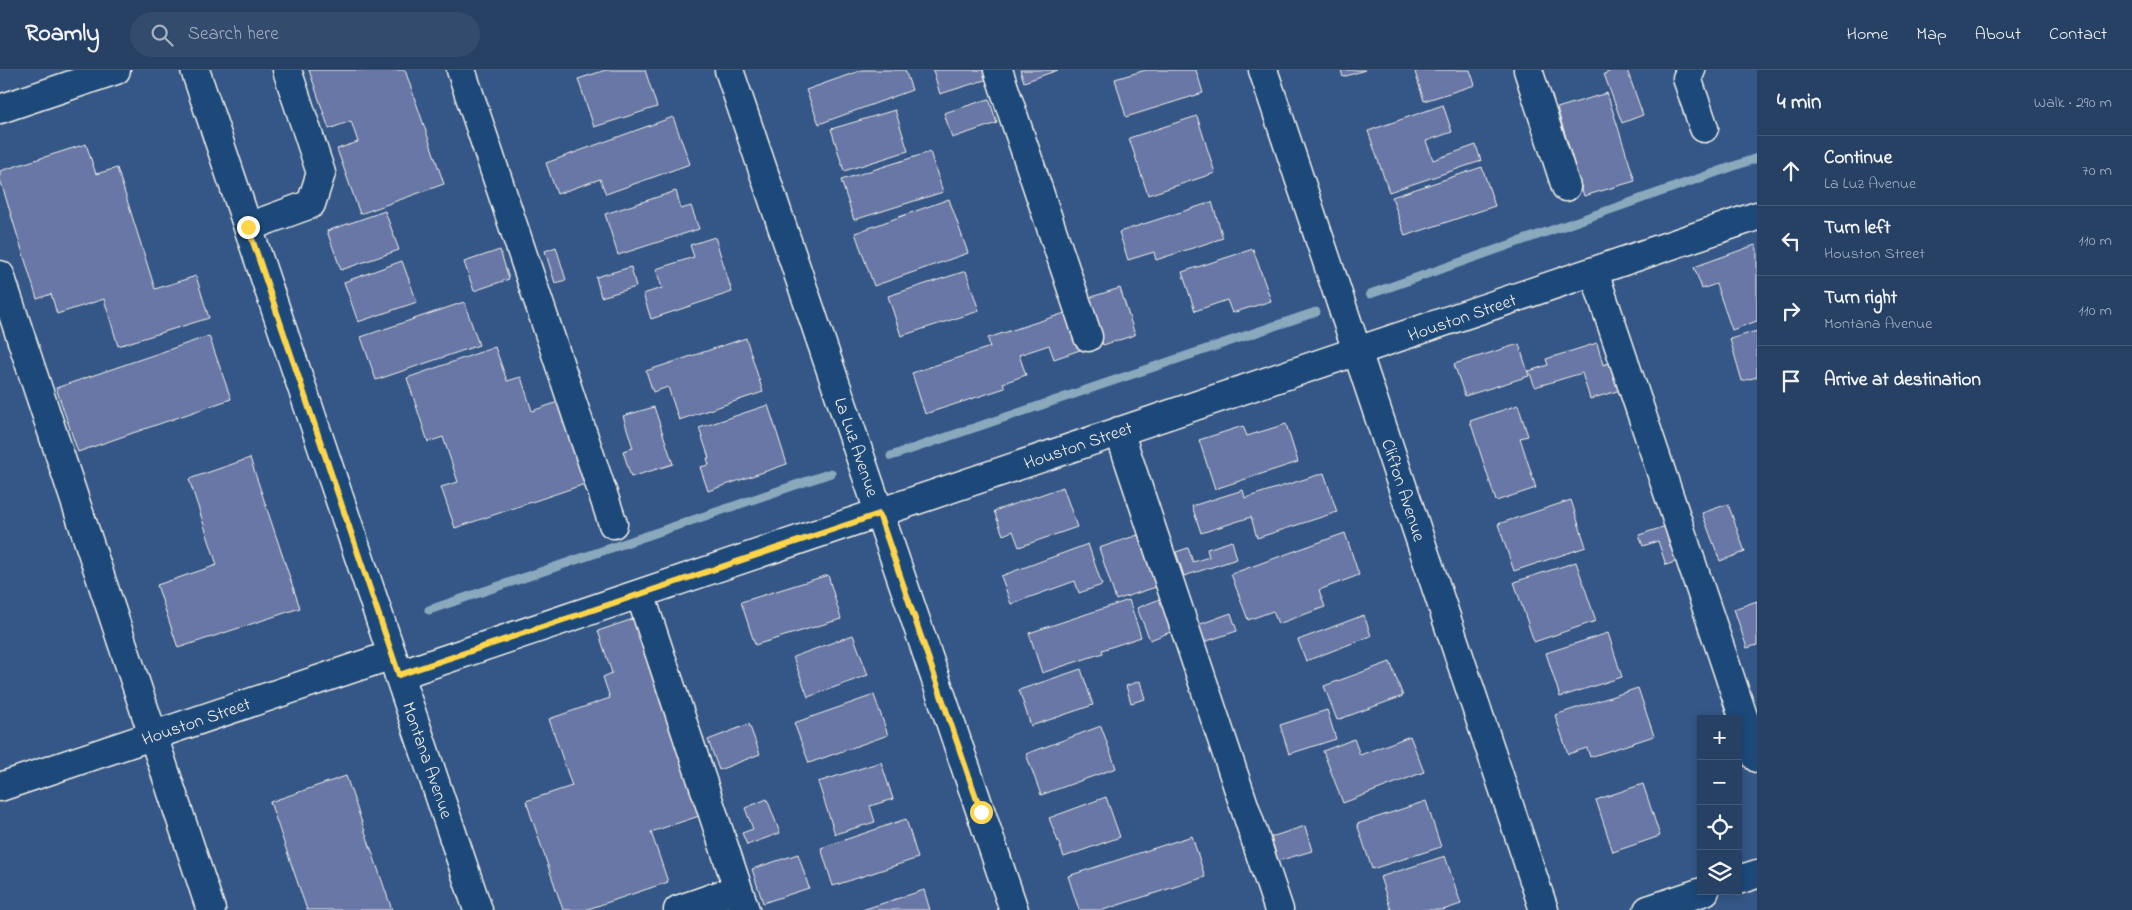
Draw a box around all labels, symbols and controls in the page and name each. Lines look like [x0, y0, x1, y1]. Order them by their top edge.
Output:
search box [130, 12, 480, 57]
text: Roamly [25, 17, 100, 52]
icon: search [148, 21, 176, 49]
text: Search here [188, 21, 279, 48]
text: Home [1847, 22, 1888, 48]
text: Map [1916, 22, 1947, 48]
text: About [1975, 22, 2021, 48]
text: Contact [2049, 22, 2107, 48]
text: 4 min [1777, 88, 1821, 118]
text: Walk · 290 m [2034, 91, 2112, 115]
text: Continue [1824, 145, 1892, 172]
icon: ahead [1777, 157, 1805, 185]
text: 70 m [2082, 159, 2112, 183]
text: La Luz Avenue [1824, 172, 1916, 196]
text: Turn left [1824, 215, 1891, 242]
route end [237, 216, 260, 239]
icon: left [1777, 227, 1805, 255]
text: 110 m [2078, 229, 2112, 253]
text: Houston Street [1824, 242, 1925, 266]
text: Turn right [1824, 285, 1897, 312]
street label: Houston Street [1405, 288, 1520, 350]
icon: right [1777, 297, 1805, 325]
text: 110 m [2078, 299, 2112, 323]
text: Montana Avenue [1824, 312, 1932, 336]
icon: arrive [1777, 367, 1805, 395]
text: Arrive at destination [1824, 367, 1981, 394]
street label: La Luz Avenue [826, 394, 885, 502]
street label: Houston Street [1021, 416, 1136, 478]
street label: Clifton Avenue [1373, 436, 1431, 546]
street label: Houston Street [139, 692, 254, 754]
street label: Montana Avenue [394, 699, 459, 823]
map controls [1697, 715, 1742, 895]
button: + [1697, 715, 1742, 760]
button: − [1697, 760, 1742, 805]
route start [970, 801, 993, 824]
button: locate [1697, 805, 1742, 850]
button: layers [1697, 850, 1742, 895]

